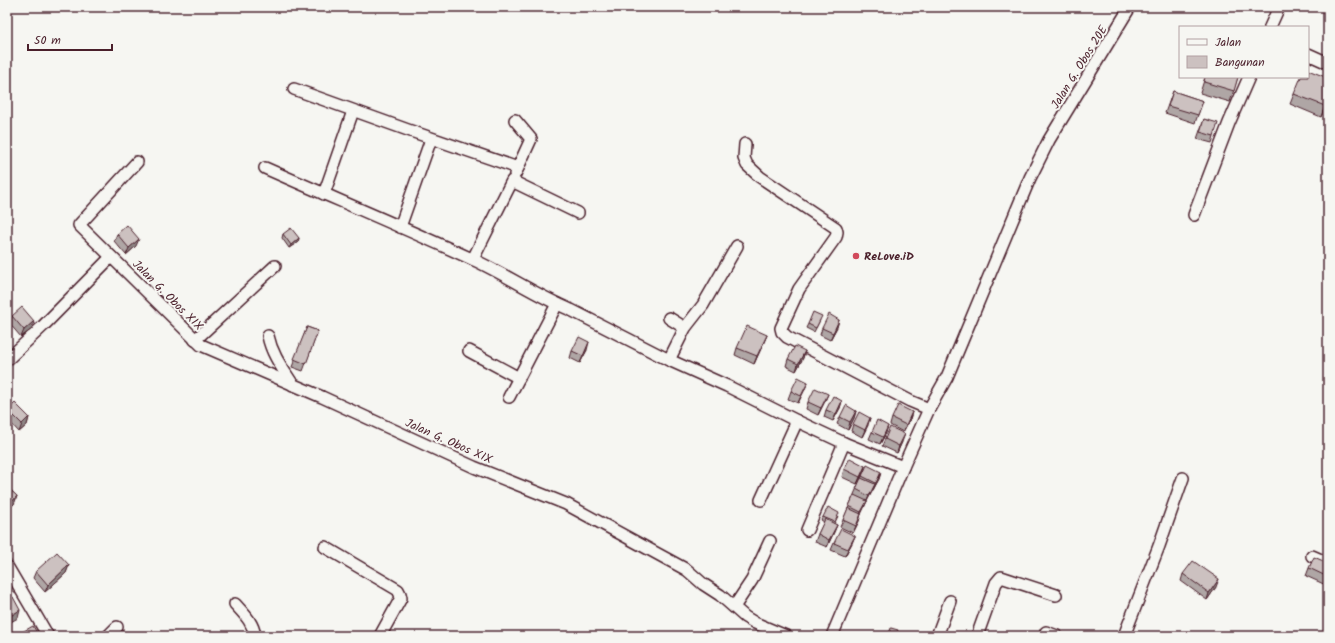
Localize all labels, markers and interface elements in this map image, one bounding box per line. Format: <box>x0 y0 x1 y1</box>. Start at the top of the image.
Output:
street label: Jalan G. Obos 20E <box>1046 21 1113 113</box>
scale bar <box>28 26 112 52</box>
legend <box>1179 26 1309 78</box>
text: 50 m <box>34 31 61 50</box>
text: Jalan <box>1215 33 1241 52</box>
text: Bangunan <box>1215 53 1265 72</box>
place label: ReLove.iD <box>864 247 914 266</box>
marker: ReLove.iD <box>851 251 861 261</box>
street label: Jalan G. Obos XIX <box>128 255 208 336</box>
street label: Jalan G. Obos XIX <box>402 414 496 469</box>

